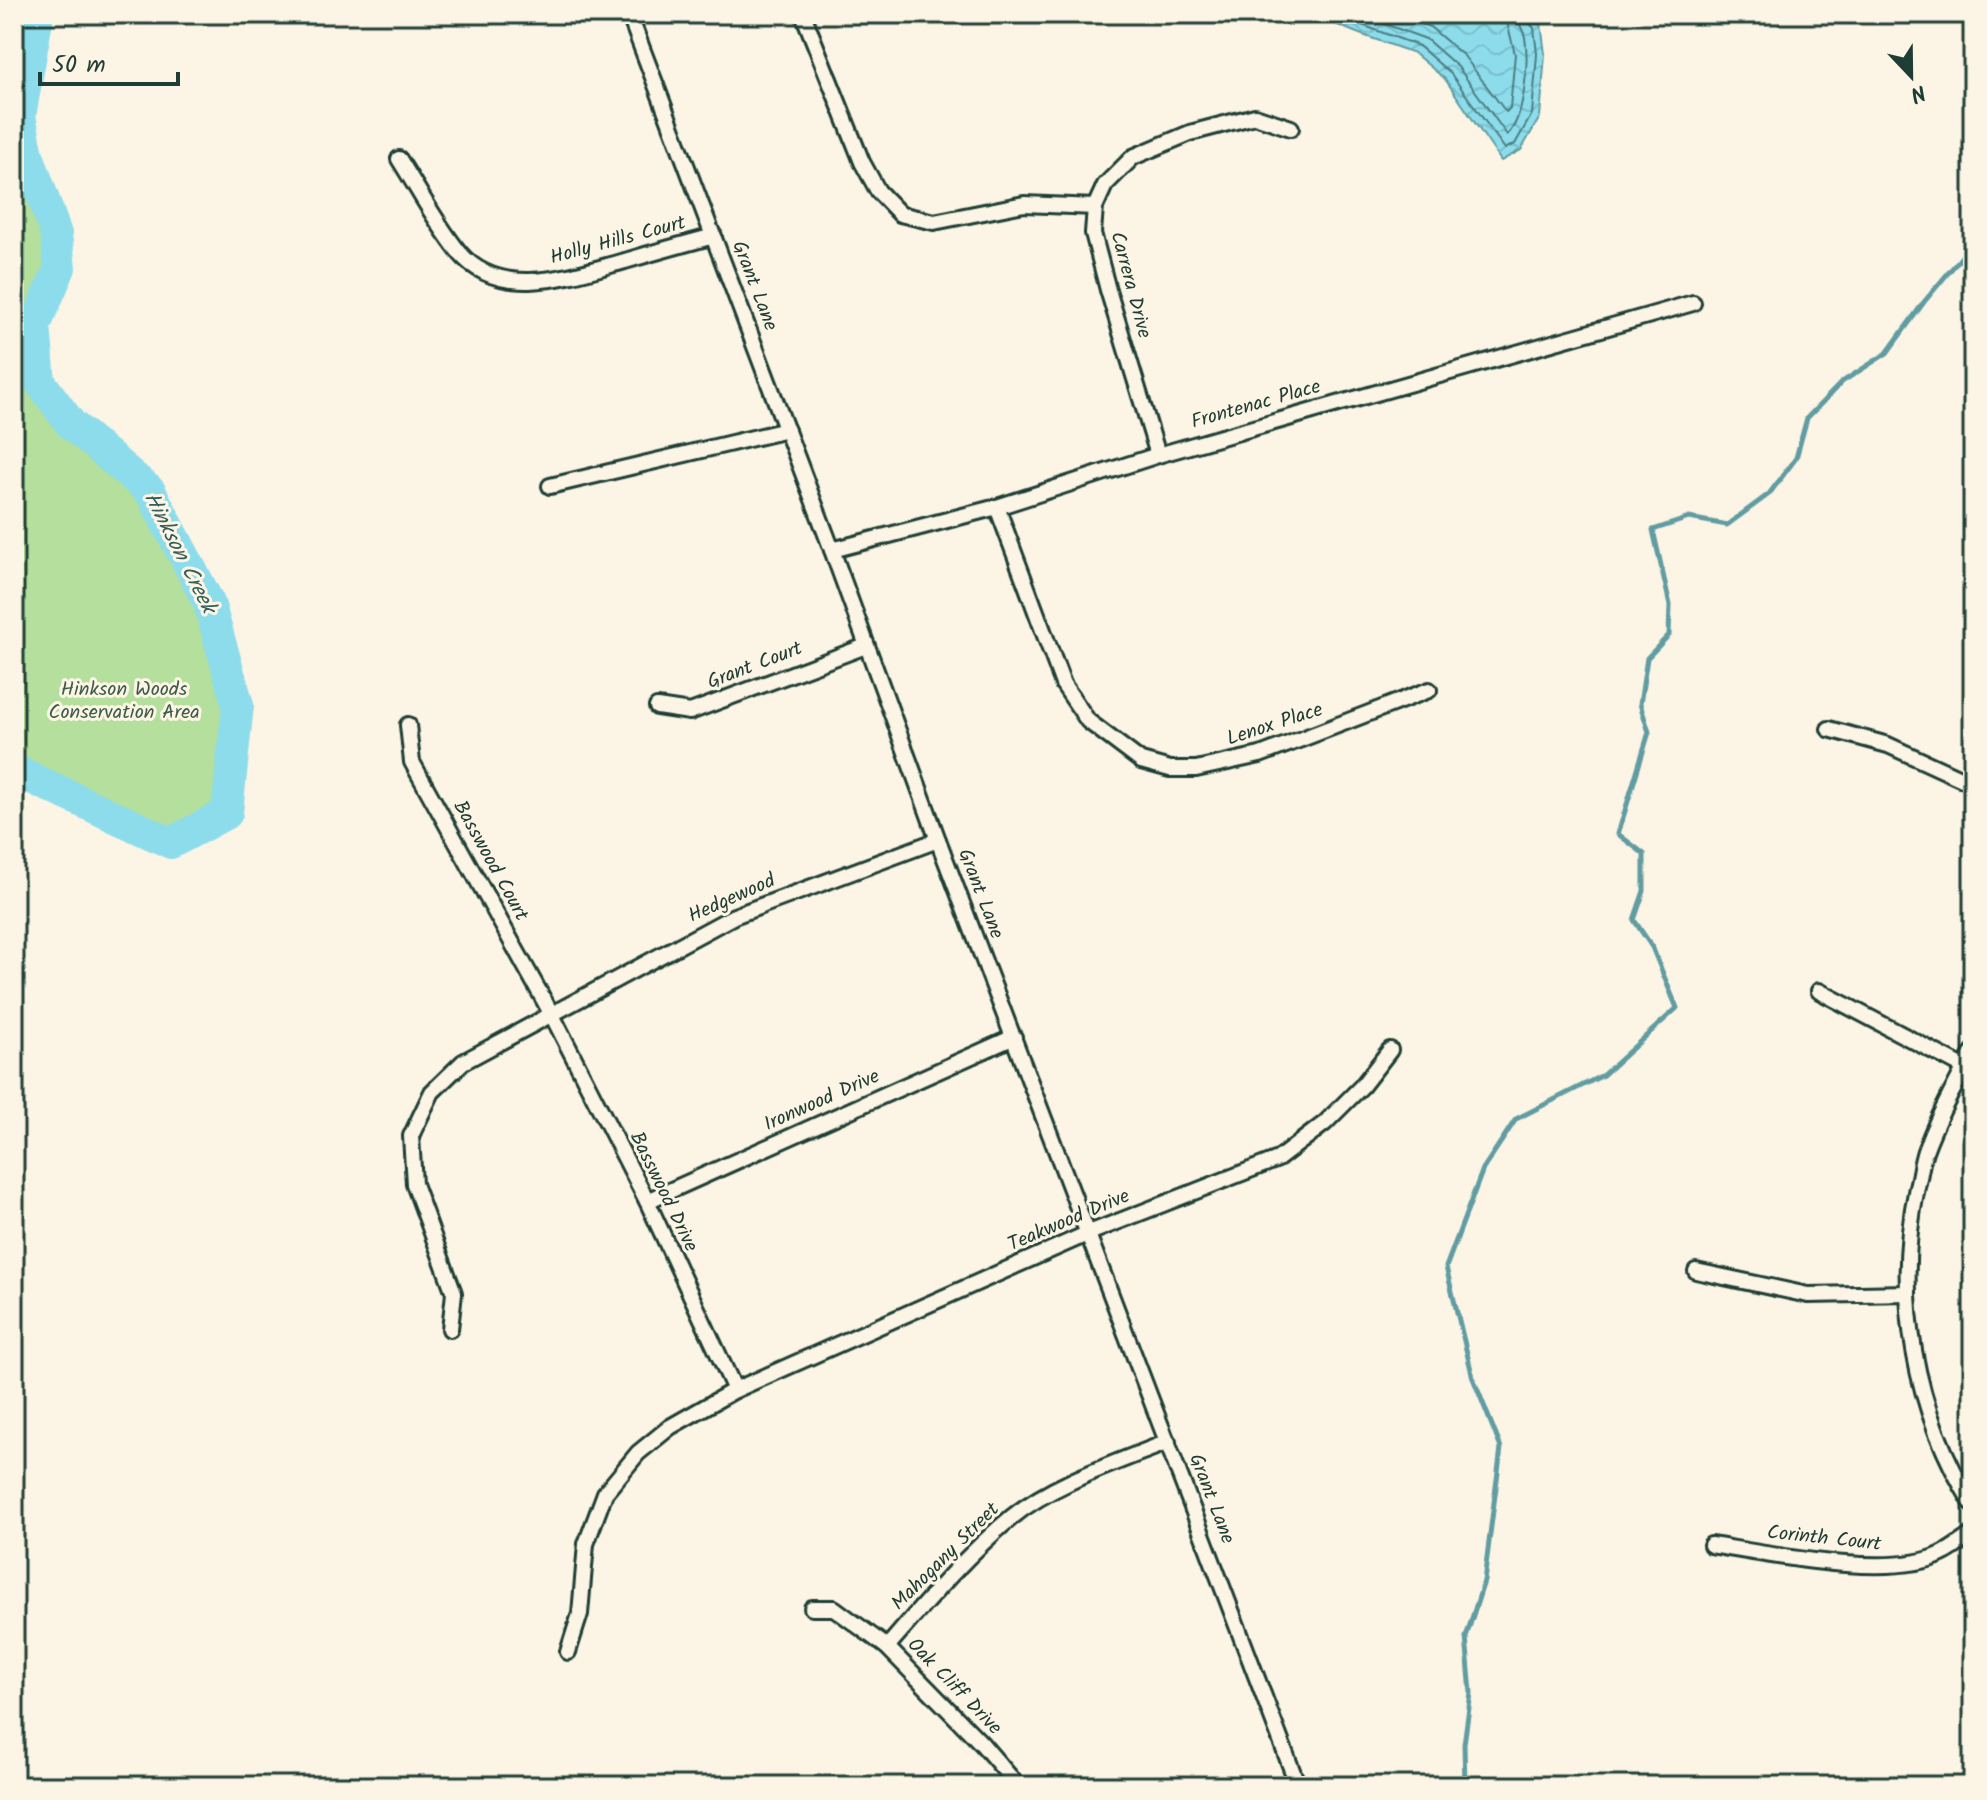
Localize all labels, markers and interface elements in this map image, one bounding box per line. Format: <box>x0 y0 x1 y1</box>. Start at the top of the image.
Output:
scale bar <box>40 36 178 86</box>
north arrow <box>1871 36 1951 116</box>
text: 50 m <box>52 46 106 85</box>
text: N <box>1904 73 1931 111</box>
street label: Holly Hills Court <box>547 207 690 274</box>
street label: Carrera Drive <box>1100 228 1160 342</box>
street label: Grant Lane <box>722 236 786 336</box>
street label: Frontenac Place <box>1187 371 1325 439</box>
water label: Hinkson Creek <box>133 486 226 623</box>
street label: Grant Court <box>703 633 807 699</box>
park label: Hinkson Woods Conservation Area <box>48 674 200 729</box>
street label: Lenox Place <box>1223 694 1327 756</box>
street label: Basswood Court <box>444 795 537 927</box>
street label: Grant Lane <box>948 844 1012 944</box>
street label: Hedgewood <box>683 865 782 932</box>
street label: Ironwood Drive <box>759 1061 885 1141</box>
street label: Basswood Drive <box>620 1126 706 1258</box>
street label: Teakwood Drive <box>1003 1181 1135 1261</box>
street label: Grant Lane <box>1179 1449 1243 1549</box>
street label: Mahogany Street <box>884 1495 1008 1619</box>
street label: Corinth Court <box>1765 1517 1883 1561</box>
street label: Oak Cliff Drive <box>899 1631 1009 1743</box>

